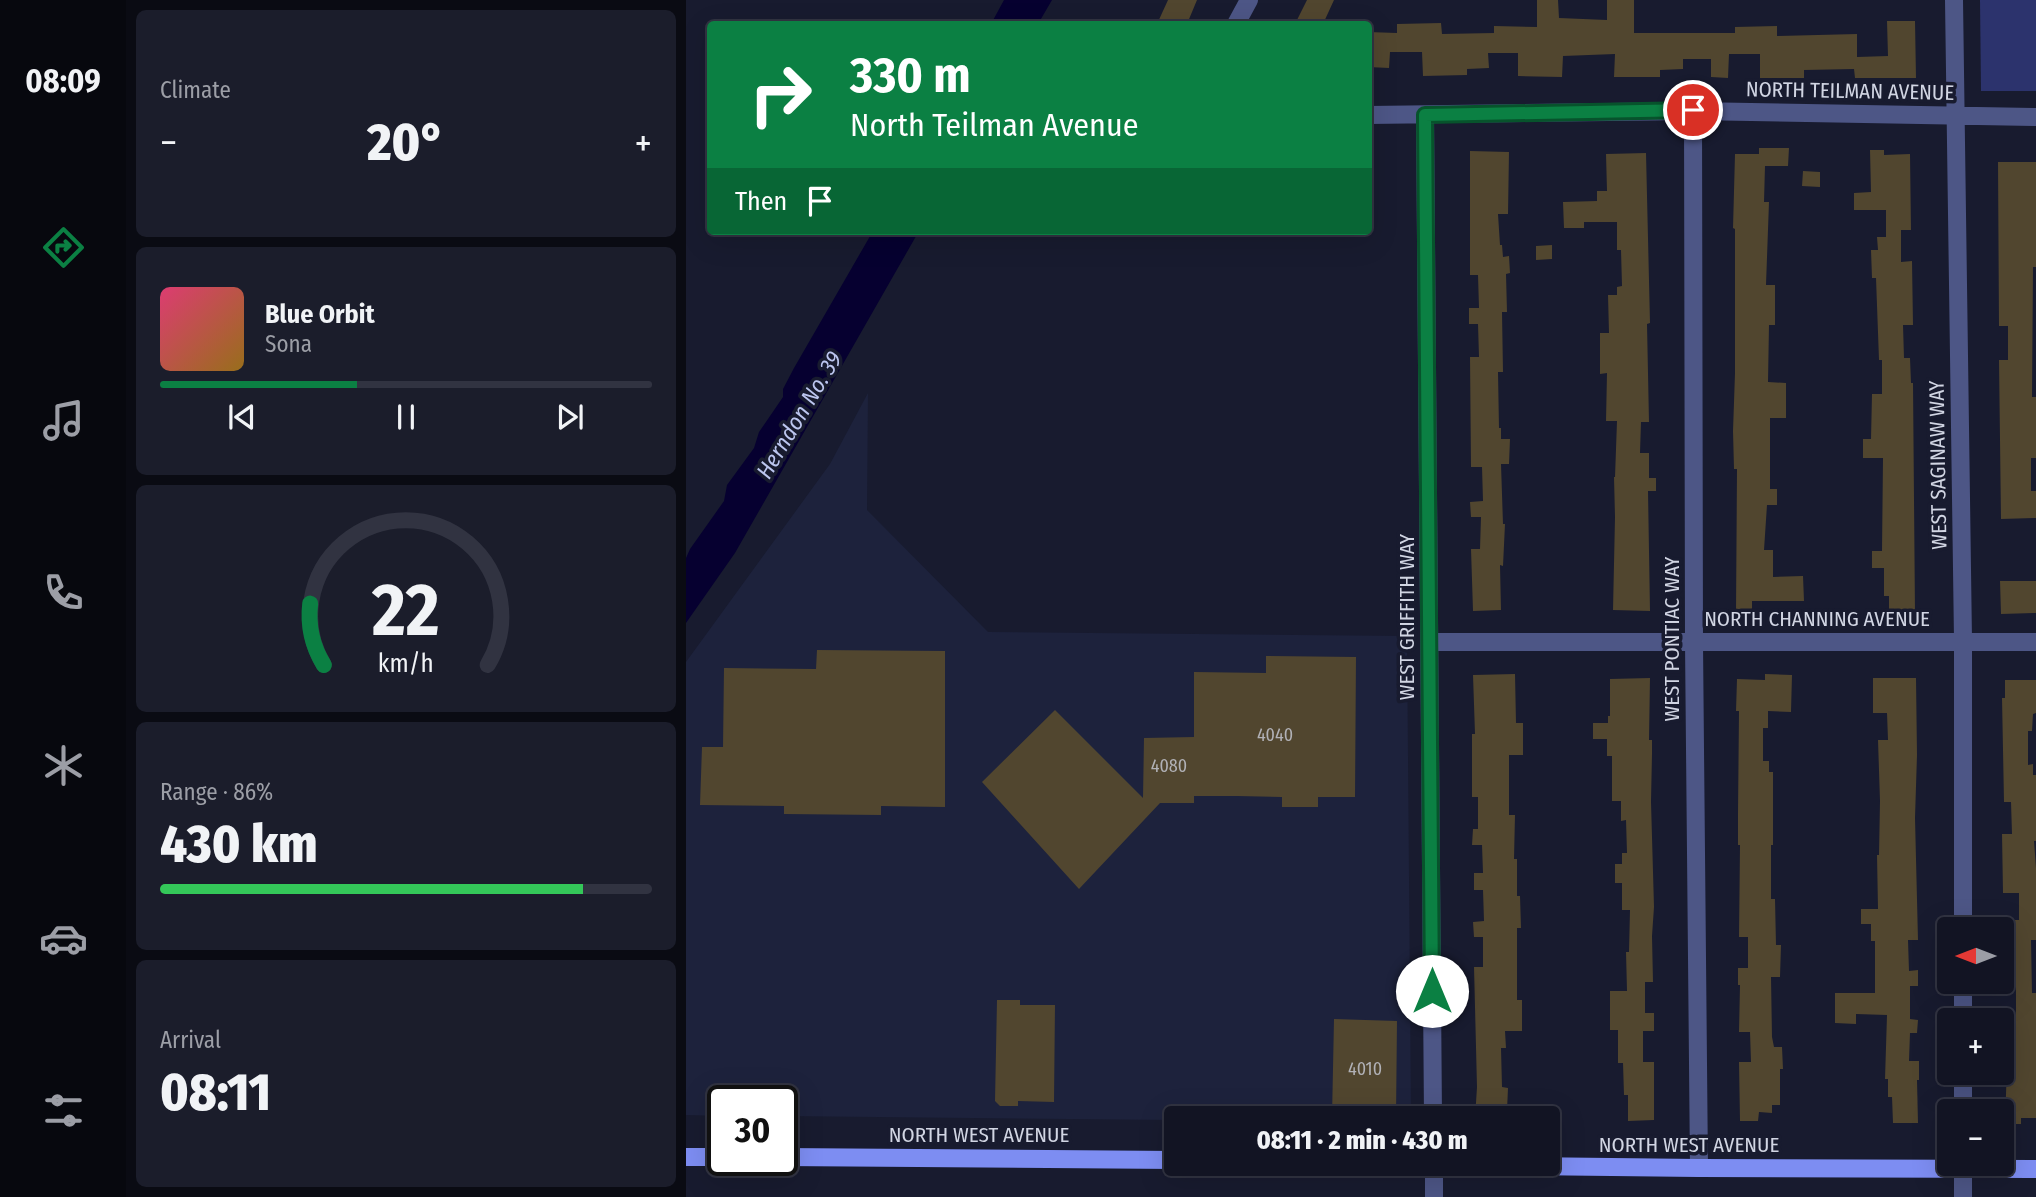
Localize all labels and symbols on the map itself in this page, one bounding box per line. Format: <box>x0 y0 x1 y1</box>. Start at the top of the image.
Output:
street label: NORTH TEILMAN AVENUE <box>1746 76 1955 106</box>
pin <box>1663 80 1723 140</box>
water label: Herndon No. 39 <box>750 346 848 484</box>
street label: WEST SAGINAW WAY <box>1924 380 1952 550</box>
street label: WEST GRIFFITH WAY <box>1394 533 1420 700</box>
street label: WEST PONTIAC WAY <box>1659 556 1685 721</box>
street label: NORTH CHANNING AVENUE <box>1704 606 1930 632</box>
house number: 4040 <box>1257 724 1293 746</box>
house number: 4080 <box>1151 755 1187 777</box>
north arrow <box>1937 917 2014 994</box>
position arrow <box>1395 954 1469 1028</box>
house number: 4010 <box>1348 1058 1382 1080</box>
speed limit sign: 30 <box>707 1085 798 1176</box>
street label: NORTH WEST AVENUE <box>889 1122 1069 1148</box>
street label: NORTH WEST AVENUE <box>1599 1132 1779 1158</box>

